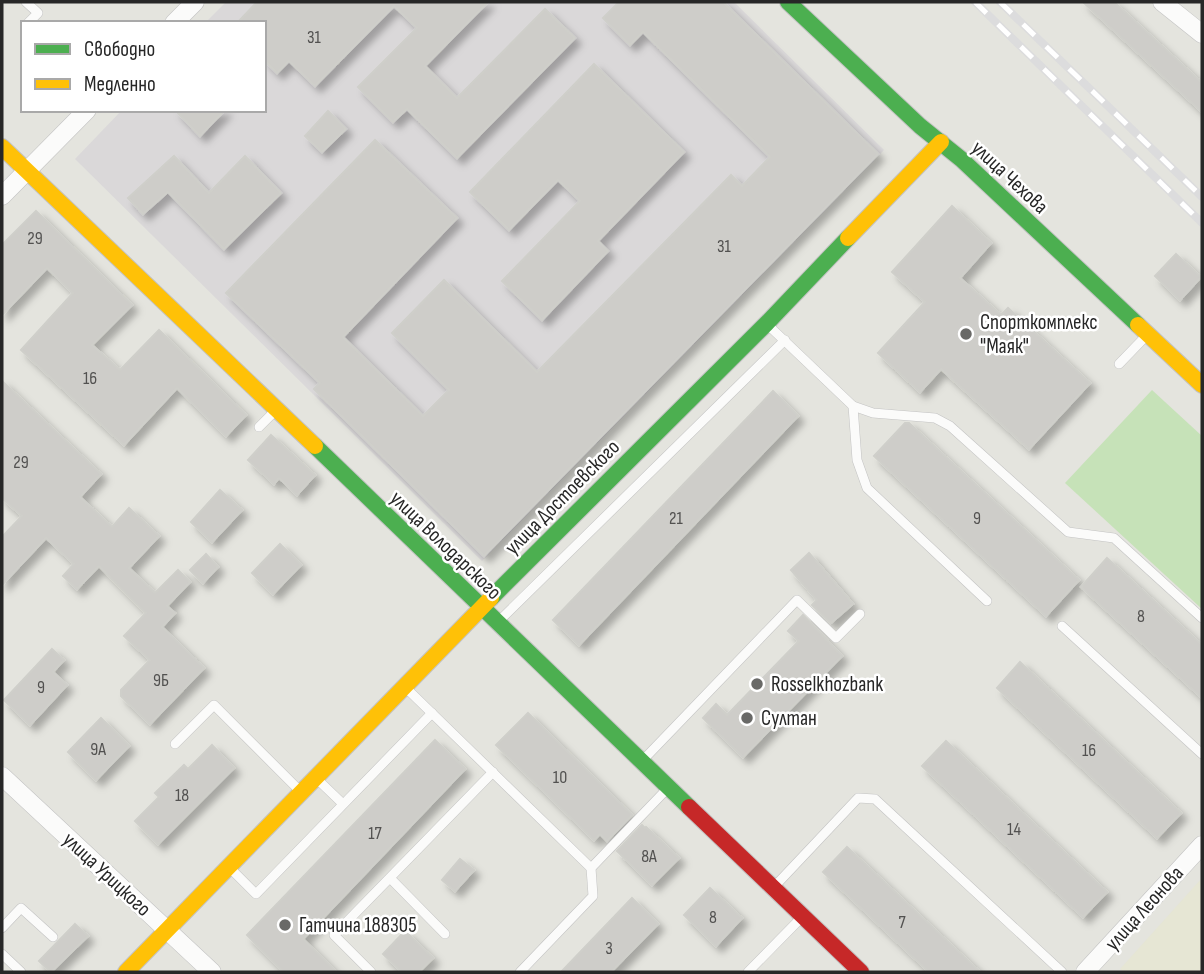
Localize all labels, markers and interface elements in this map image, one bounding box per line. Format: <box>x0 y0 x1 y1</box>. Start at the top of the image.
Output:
legend <box>21 21 266 112</box>
house number: 31 <box>307 27 322 48</box>
text: Свободно <box>84 37 155 62</box>
text: Медленно <box>84 72 156 97</box>
street label: улица Чехова <box>966 136 1053 219</box>
house number: 29 <box>27 228 43 249</box>
house number: 31 <box>717 236 732 257</box>
place label: Спорткомплекс "Маяк" <box>980 310 1098 359</box>
marker: Спорткомплекс "Маяк" <box>958 326 974 342</box>
house number: 16 <box>83 368 97 389</box>
street label: улица Достоевского <box>500 435 625 560</box>
house number: 29 <box>13 452 29 473</box>
street label: улица Володарского <box>385 486 507 605</box>
house number: 21 <box>669 508 684 529</box>
house number: 9 <box>973 508 981 529</box>
house number: 8 <box>1137 606 1145 627</box>
house number: 9Б <box>153 670 169 691</box>
place label: Rosselkhozbank <box>771 672 883 697</box>
marker: Rosselkhozbank <box>749 676 765 692</box>
house number: 9 <box>37 677 45 698</box>
place label: Султан <box>761 706 817 731</box>
marker: Султан <box>739 710 755 726</box>
house number: 9А <box>90 739 106 760</box>
house number: 16 <box>1082 740 1096 761</box>
house number: 10 <box>553 767 567 788</box>
house number: 18 <box>175 785 189 806</box>
house number: 14 <box>1007 819 1021 840</box>
house number: 17 <box>368 823 383 844</box>
street label: улица Урицкого <box>57 827 156 922</box>
house number: 8А <box>641 846 657 867</box>
street label: улица Леонова <box>1100 861 1189 956</box>
house number: 8 <box>709 907 717 928</box>
house number: 7 <box>898 912 906 933</box>
place label: Гатчина 188305 <box>299 913 417 938</box>
marker: Гатчина 188305 <box>277 917 293 933</box>
house number: 3 <box>605 938 613 959</box>

